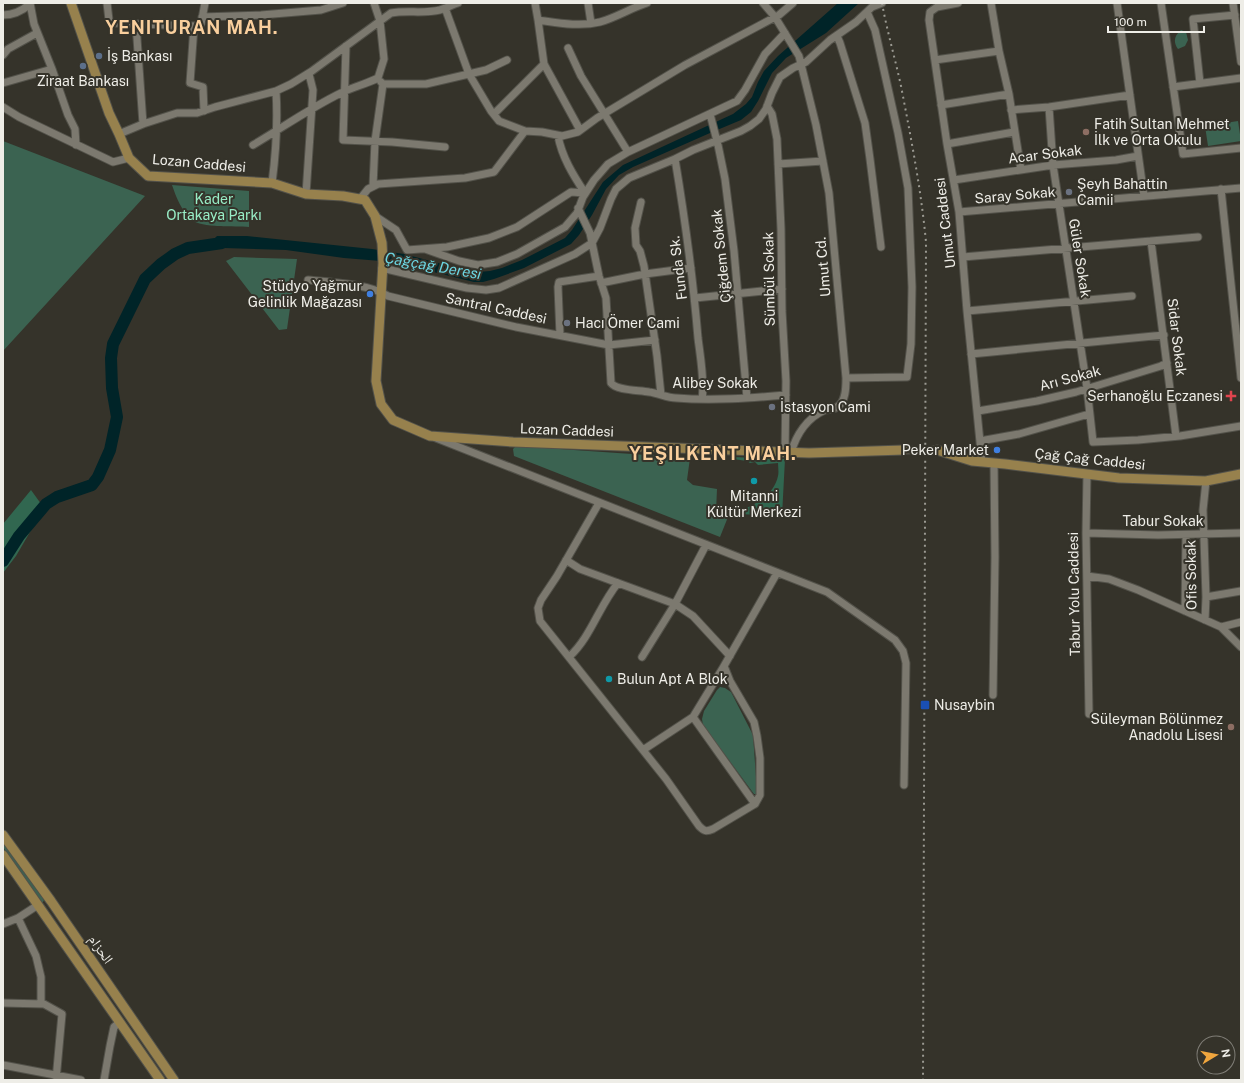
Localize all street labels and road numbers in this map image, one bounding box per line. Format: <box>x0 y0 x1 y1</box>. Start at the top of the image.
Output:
street label: Acar Sokak <box>1007 142 1083 166</box>
street label: Lozan Caddesi <box>151 151 247 175</box>
street label: Umut Caddesi <box>931 177 959 269</box>
street label: Saray Sokak <box>974 183 1056 207</box>
street label: Çiğdem Sokak <box>708 208 734 304</box>
street label: Güler Sokak <box>1066 217 1094 299</box>
street label: Sümbül Sokak <box>760 232 778 326</box>
street label: Funda Sk. <box>666 235 690 301</box>
street label: Umut Cd. <box>812 236 834 298</box>
street label: Santral Caddesi <box>444 289 548 327</box>
street label: Sidar Sokak <box>1164 297 1190 377</box>
street label: Arı Sokak <box>1038 362 1103 394</box>
street label: Alibey Sokak <box>672 375 758 391</box>
street label: Lozan Caddesi <box>520 420 614 440</box>
street label: Çağ Çağ Caddesi <box>1034 445 1146 473</box>
street label: Tabur Sokak <box>1122 513 1204 529</box>
street label: Tabur Yolu Caddesi <box>1065 532 1083 656</box>
street label: Ofis Sokak <box>1182 540 1200 610</box>
street label: الحزام <box>84 932 117 968</box>

